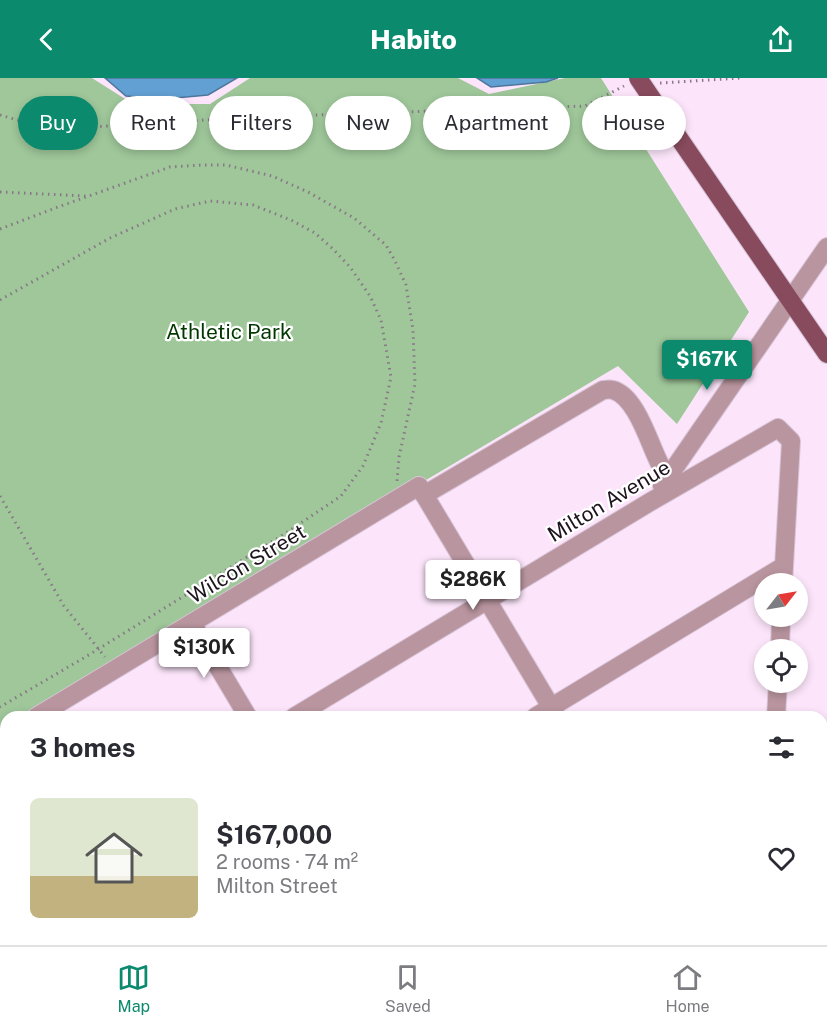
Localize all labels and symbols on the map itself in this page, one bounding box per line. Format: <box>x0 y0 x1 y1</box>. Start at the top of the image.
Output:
park label: Athletic Park <box>166 319 292 344</box>
pin: $167K <box>665 340 749 391</box>
street label: Milton Avenue <box>543 454 675 547</box>
street label: Wilcon Street <box>183 519 310 609</box>
pin: $286K <box>431 560 515 611</box>
north arrow <box>754 573 808 627</box>
pin: $130K <box>162 628 246 679</box>

